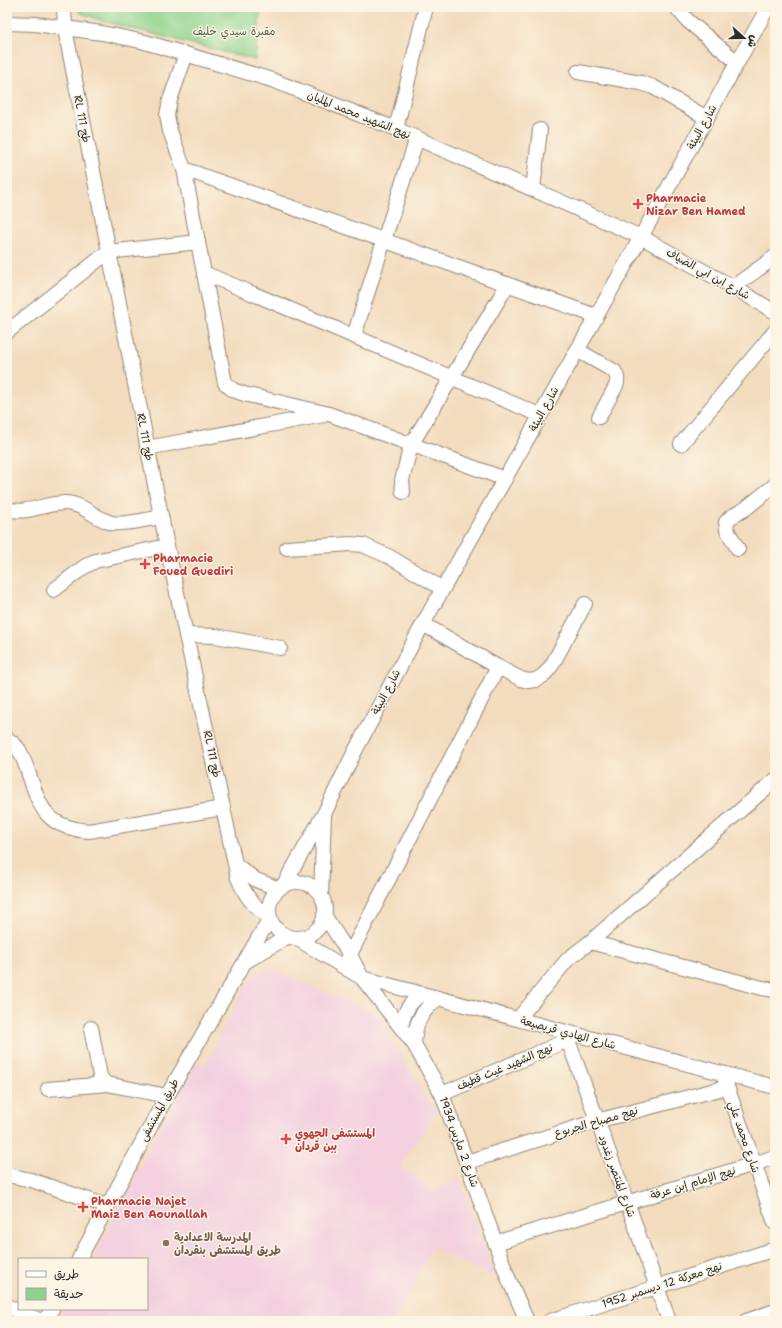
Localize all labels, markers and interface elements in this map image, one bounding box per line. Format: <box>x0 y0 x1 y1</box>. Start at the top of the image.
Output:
north arrow <box>724 18 764 58</box>
park label: مقبرة سيدي خليف <box>193 24 275 40</box>
text: ش <box>744 33 762 50</box>
street label: نهج الشهيد محمد المليان <box>305 87 413 143</box>
street label: RL طج 111 <box>70 94 94 144</box>
street label: شارع البيئة <box>684 102 721 153</box>
place label: Pharmacie Nizar Ben Hamed <box>646 191 746 219</box>
marker: Pharmacie Nizar Ben Hamed <box>633 199 643 209</box>
street label: شارع ابن ابي الضياف <box>662 245 752 306</box>
street label: شارع البيئة <box>526 384 563 435</box>
street label: RL طج 111 <box>133 412 157 462</box>
place label: Pharmacie Foued Guediri <box>153 551 233 579</box>
marker: Pharmacie Foued Guediri <box>140 559 150 569</box>
street label: شارع البيئة <box>368 667 405 718</box>
street label: RL طج 111 <box>200 729 224 779</box>
street label: شارع الهادي قريصيعة <box>518 1013 617 1054</box>
street label: نهج الشهيد غيث قطيف <box>455 1040 555 1094</box>
street label: طريق المستشفى <box>136 1076 182 1144</box>
street label: شارع 2 مارس 1934 <box>435 1095 482 1190</box>
street label: شارع محمد علي <box>722 1099 763 1176</box>
street label: نهج مصباح الجربوع <box>552 1103 640 1142</box>
place label: المستشفى الجهوي ببن قردان <box>295 1126 375 1154</box>
marker: المستشفى الجهوي ببن قردان <box>280 1133 292 1145</box>
street label: شارع المنتصر زغدود <box>594 1133 639 1220</box>
street label: نهج الإمام إبن عرفة <box>648 1163 738 1204</box>
place label: Pharmacie Najet Maiz Ben Aounallah <box>91 1194 208 1222</box>
marker: Pharmacie Najet Maiz Ben Aounallah <box>78 1202 88 1212</box>
place label: المدرسة الاعدادية طريق المستشفى بنقردان <box>174 1230 281 1258</box>
marker: المدرسة الاعدادية طريق المستشفى بنقردان <box>161 1238 171 1248</box>
legend <box>18 1258 148 1310</box>
street label: نهج معركة 12 ديسمبر 1952 <box>600 1258 724 1312</box>
text: طريق <box>54 1266 79 1282</box>
text: حديقة <box>54 1286 83 1302</box>

